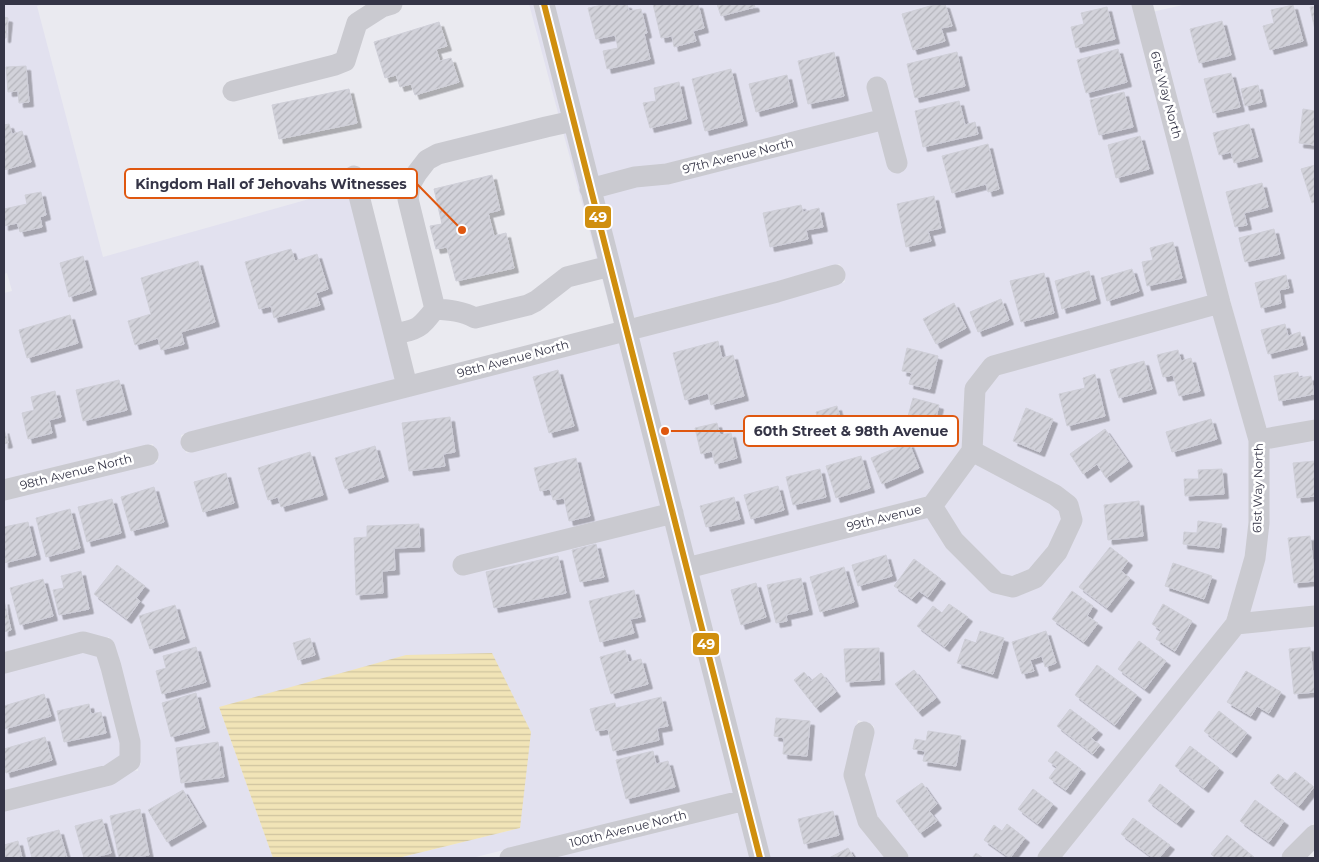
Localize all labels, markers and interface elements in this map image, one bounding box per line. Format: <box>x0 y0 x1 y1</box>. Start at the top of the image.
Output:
street label: 61st Way North <box>1148 49 1185 140</box>
street label: 97th Avenue North <box>681 134 795 177</box>
callout: Kingdom Hall of Jehovahs Witnesses <box>125 169 417 198</box>
text: Kingdom Hall of Jehovahs Witnesses <box>135 175 407 193</box>
line badge: 49 <box>584 205 612 229</box>
text: 49 <box>589 208 607 226</box>
street label: 98th Avenue North <box>455 336 570 381</box>
callout: 60th Street & 98th Avenue <box>744 416 958 446</box>
text: 60th Street & 98th Avenue <box>754 422 948 440</box>
street label: 61st Way North <box>1249 443 1266 533</box>
street label: 98th Avenue North <box>18 450 133 493</box>
street label: 99th Avenue <box>845 501 923 534</box>
line badge: 49 <box>692 632 720 656</box>
text: 49 <box>697 635 715 653</box>
street label: 100th Avenue North <box>568 807 688 850</box>

